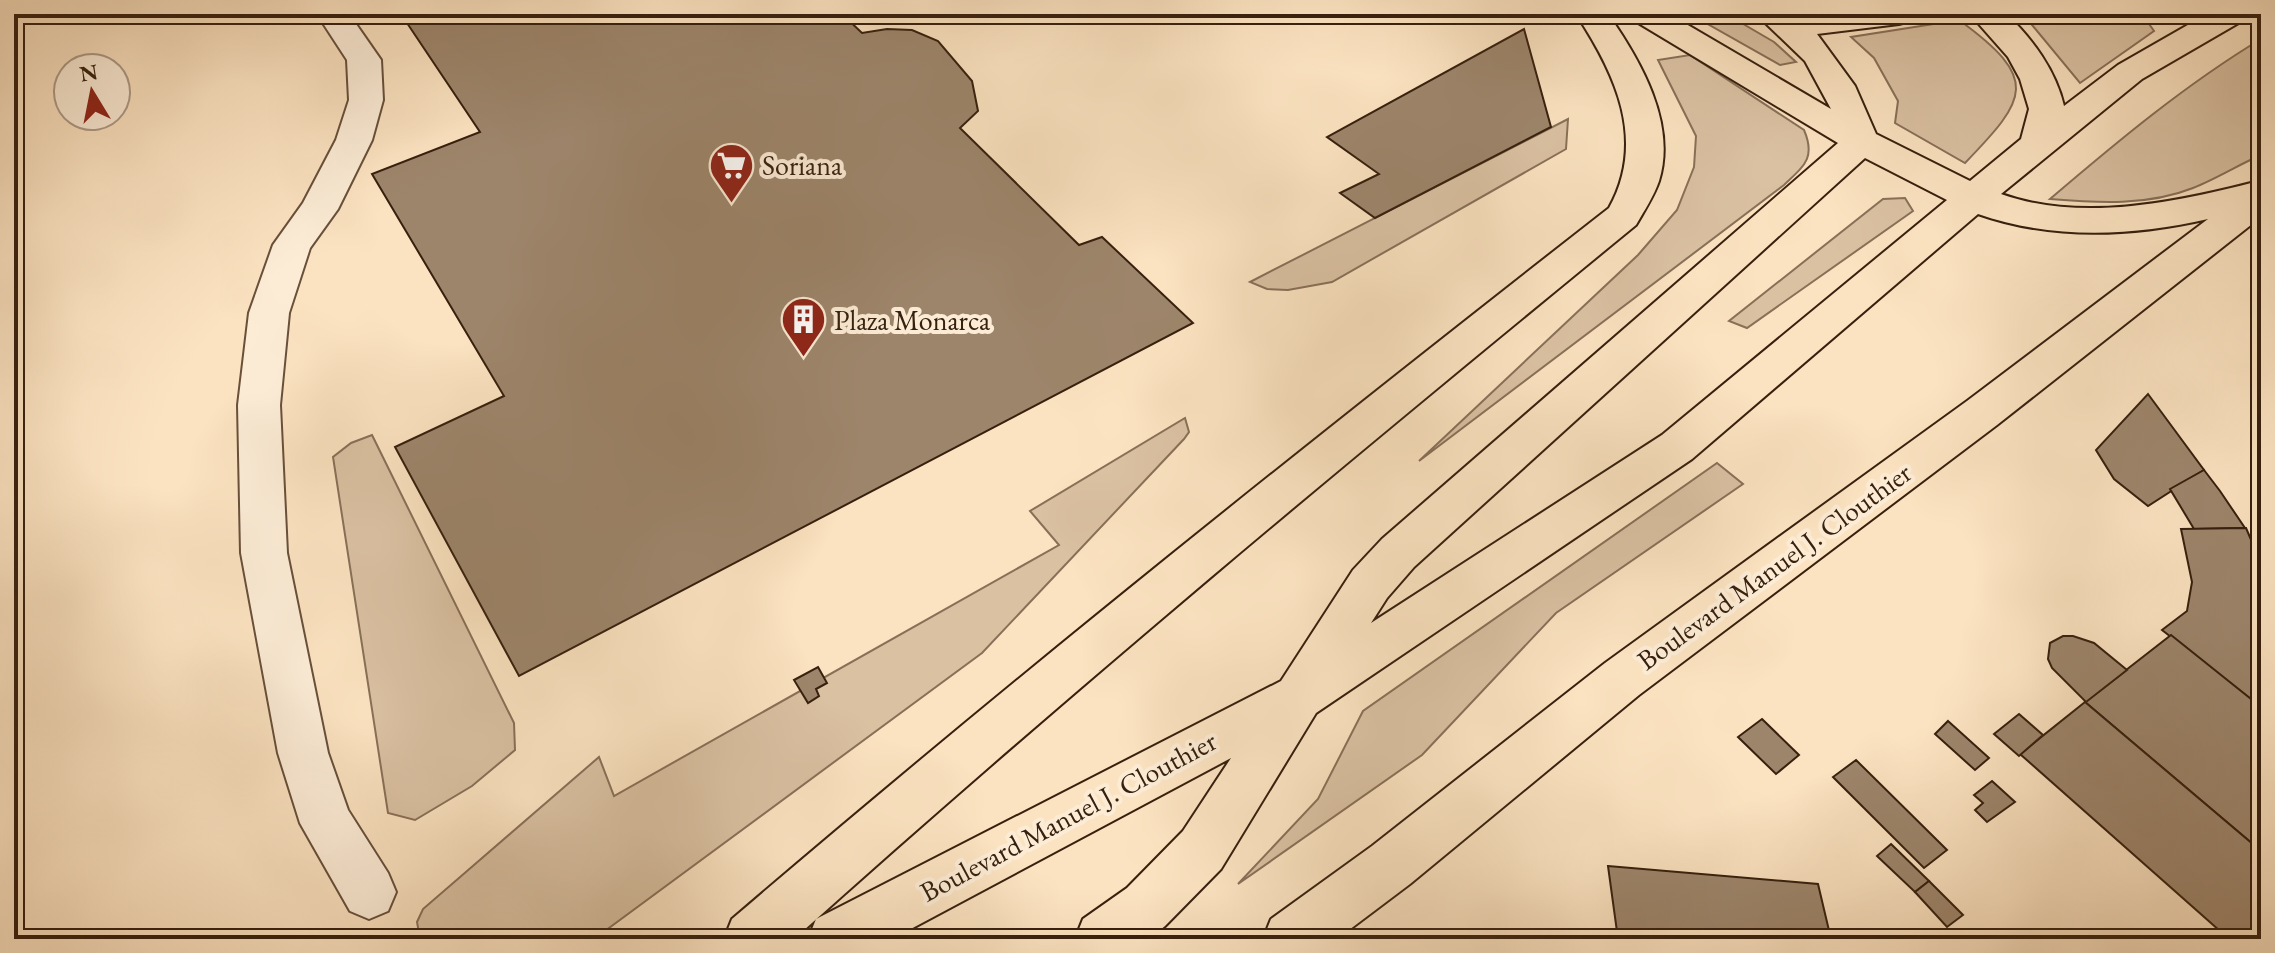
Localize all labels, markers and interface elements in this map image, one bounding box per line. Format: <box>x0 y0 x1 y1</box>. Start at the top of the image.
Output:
north arrow <box>52 52 132 132</box>
text: N <box>77 57 100 89</box>
supermarket icon: Soriana <box>707 141 755 204</box>
place label: Soriana <box>762 147 843 183</box>
building icon: Plaza Monarca <box>779 296 827 359</box>
place label: Plaza Monarca <box>834 302 991 338</box>
street label: Boulevard Manuel J. Clouthier <box>1630 454 1919 678</box>
street label: Boulevard Manuel J. Clouthier <box>914 722 1223 909</box>

